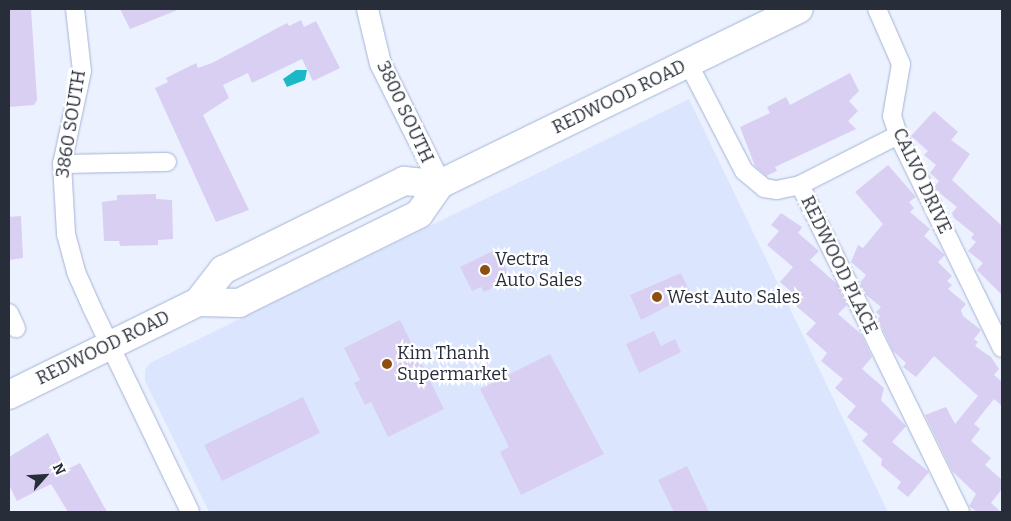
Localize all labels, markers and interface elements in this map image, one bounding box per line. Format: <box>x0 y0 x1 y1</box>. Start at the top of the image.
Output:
street label: REDWOOD ROAD <box>549 55 689 139</box>
street label: 3800 SOUTH <box>372 58 438 166</box>
street label: 3860 SOUTH <box>52 69 90 179</box>
street label: CALVO DRIVE <box>888 125 956 237</box>
street label: REDWOOD PLACE <box>796 192 882 338</box>
place label: Vectra Auto Sales <box>495 249 582 292</box>
marker: Vectra Auto Sales <box>479 264 491 276</box>
place label: West Auto Sales <box>667 286 800 308</box>
marker: West Auto Sales <box>651 291 663 303</box>
street label: REDWOOD ROAD <box>33 306 173 390</box>
place label: Kim Thanh Supermarket <box>397 343 508 386</box>
marker: Kim Thanh Supermarket <box>381 358 393 370</box>
north arrow <box>20 451 70 501</box>
text: N <box>49 461 69 478</box>

